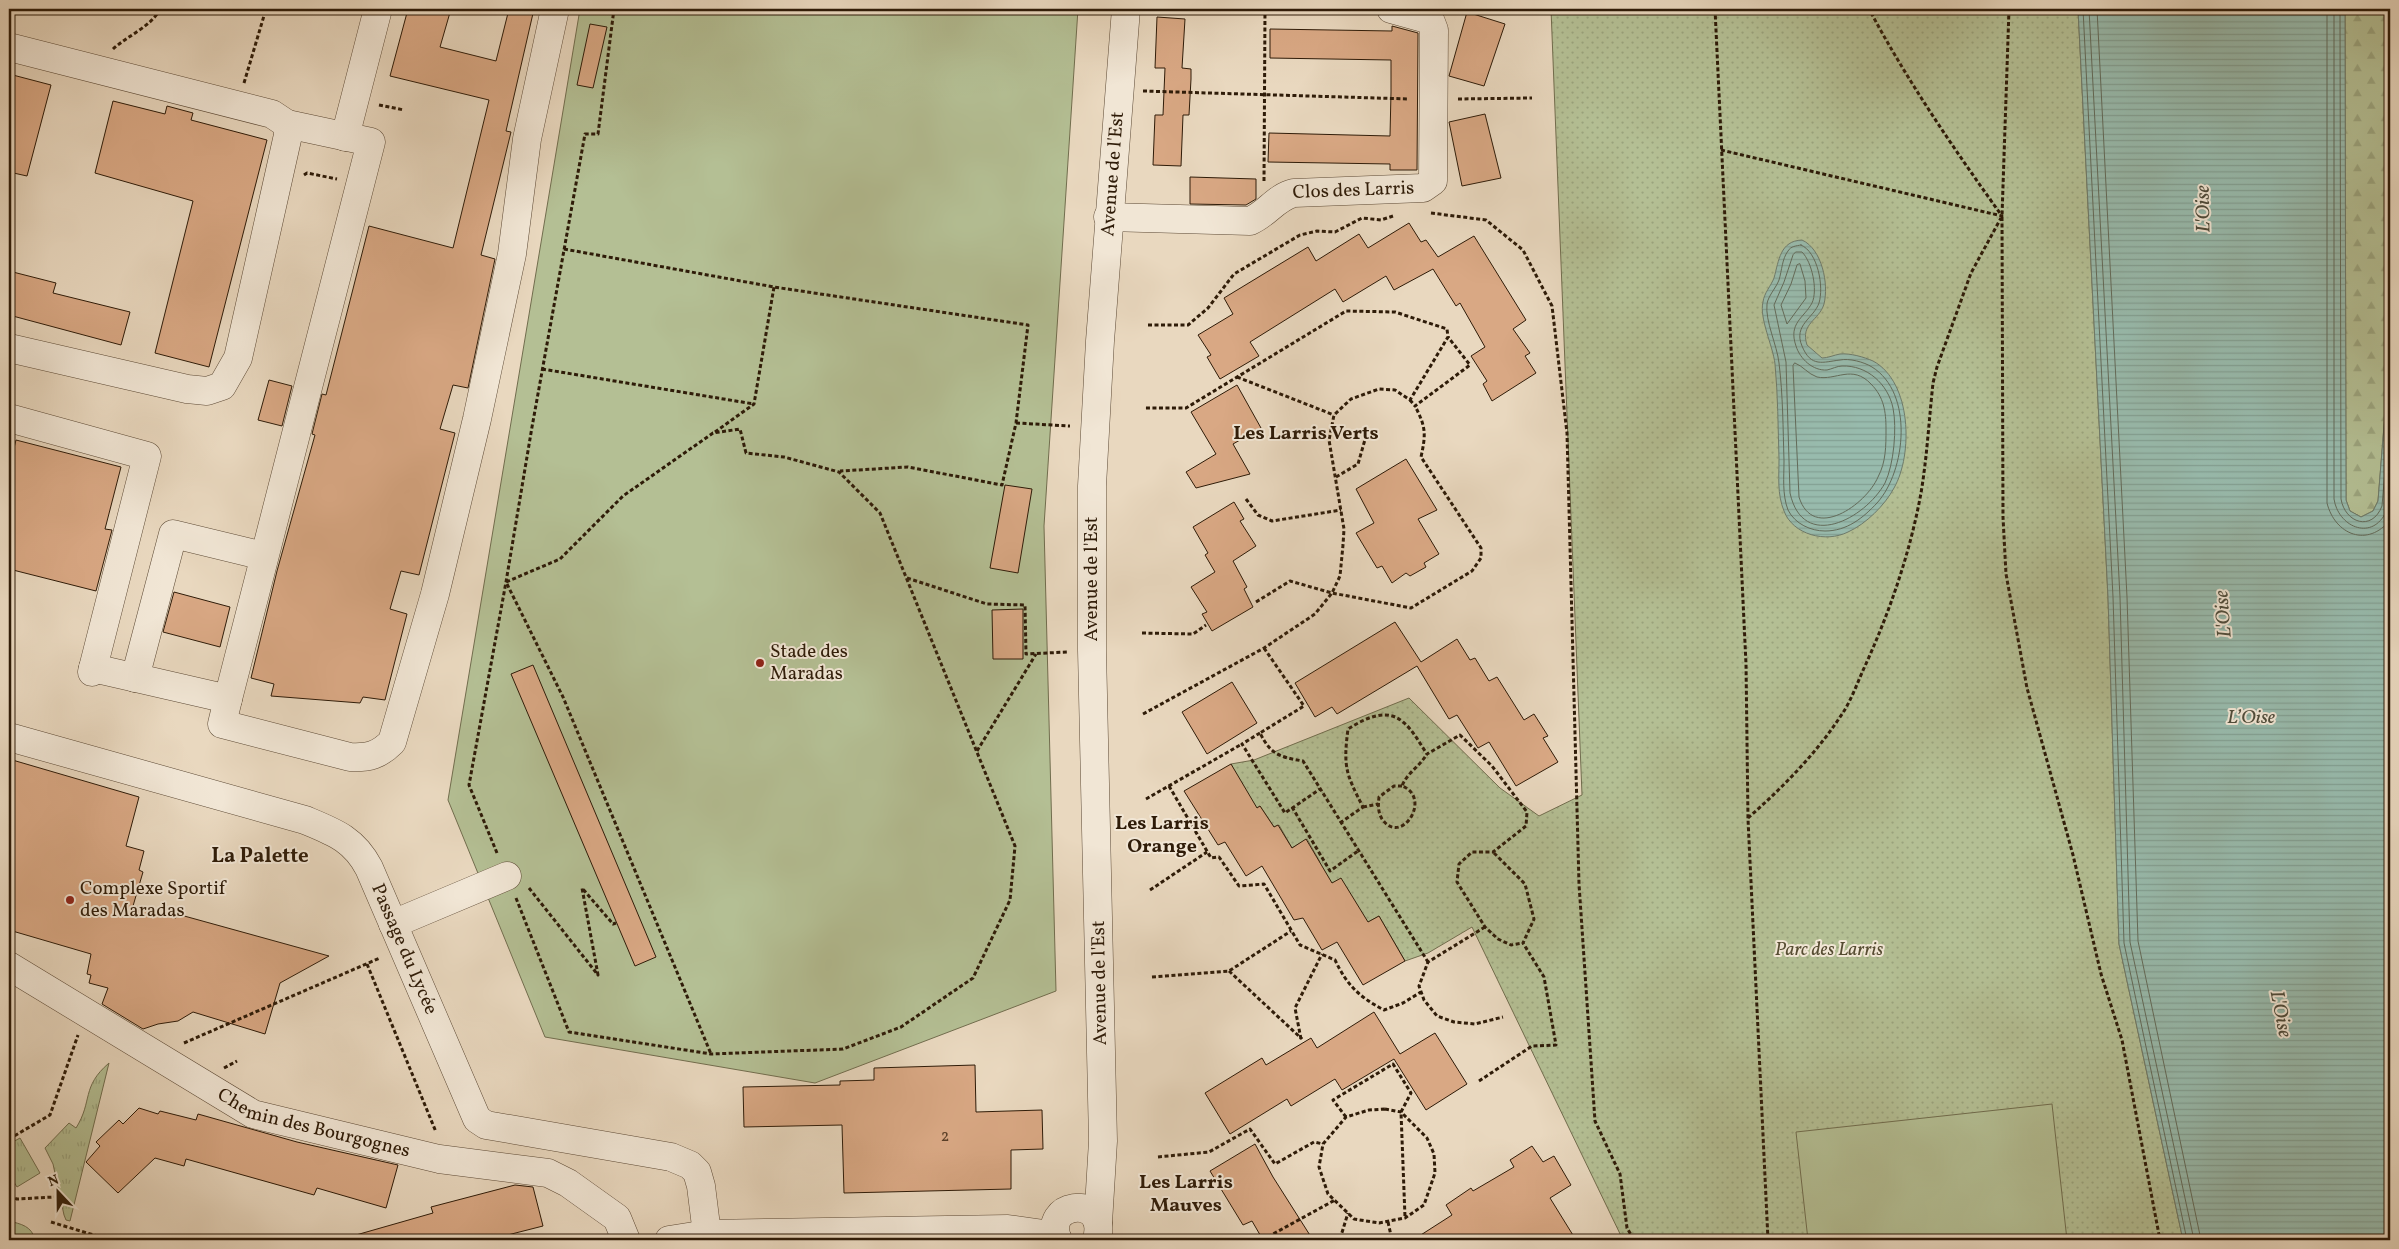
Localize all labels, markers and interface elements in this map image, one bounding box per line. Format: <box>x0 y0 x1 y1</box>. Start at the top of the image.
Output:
street label: Avenue de l'Est <box>1095 110 1131 237</box>
street label: Clos des Larris <box>1292 175 1415 206</box>
water label: L'Oise <box>2190 184 2218 233</box>
district label: Les Larris Verts <box>1233 420 1379 448</box>
street label: Avenue de l'Est <box>1079 516 1105 641</box>
water label: L'Oise <box>2208 589 2240 639</box>
place label: Stade des Maradas <box>770 639 848 687</box>
marker: Stade des Maradas <box>754 657 766 669</box>
water label: L’Oise <box>2227 704 2276 732</box>
district label: Les Larris Orange <box>1115 810 1209 861</box>
district label: La Palette <box>211 842 309 871</box>
place label: Complexe Sportif des Maradas <box>80 876 227 924</box>
street label: Passage du Lycée <box>364 880 444 1019</box>
marker: Complexe Sportif des Maradas <box>64 894 76 906</box>
street label: Avenue de l'Est <box>1086 920 1114 1046</box>
park label: Parc des Larris <box>1775 937 1883 963</box>
water label: L'Oise <box>2262 988 2298 1041</box>
street label: Chemin des Bourgognes <box>212 1082 413 1165</box>
house number: 2 <box>941 1126 949 1148</box>
north arrow <box>32 1166 82 1216</box>
district label: Les Larris Mauves <box>1139 1169 1233 1220</box>
text: N <box>45 1171 62 1192</box>

